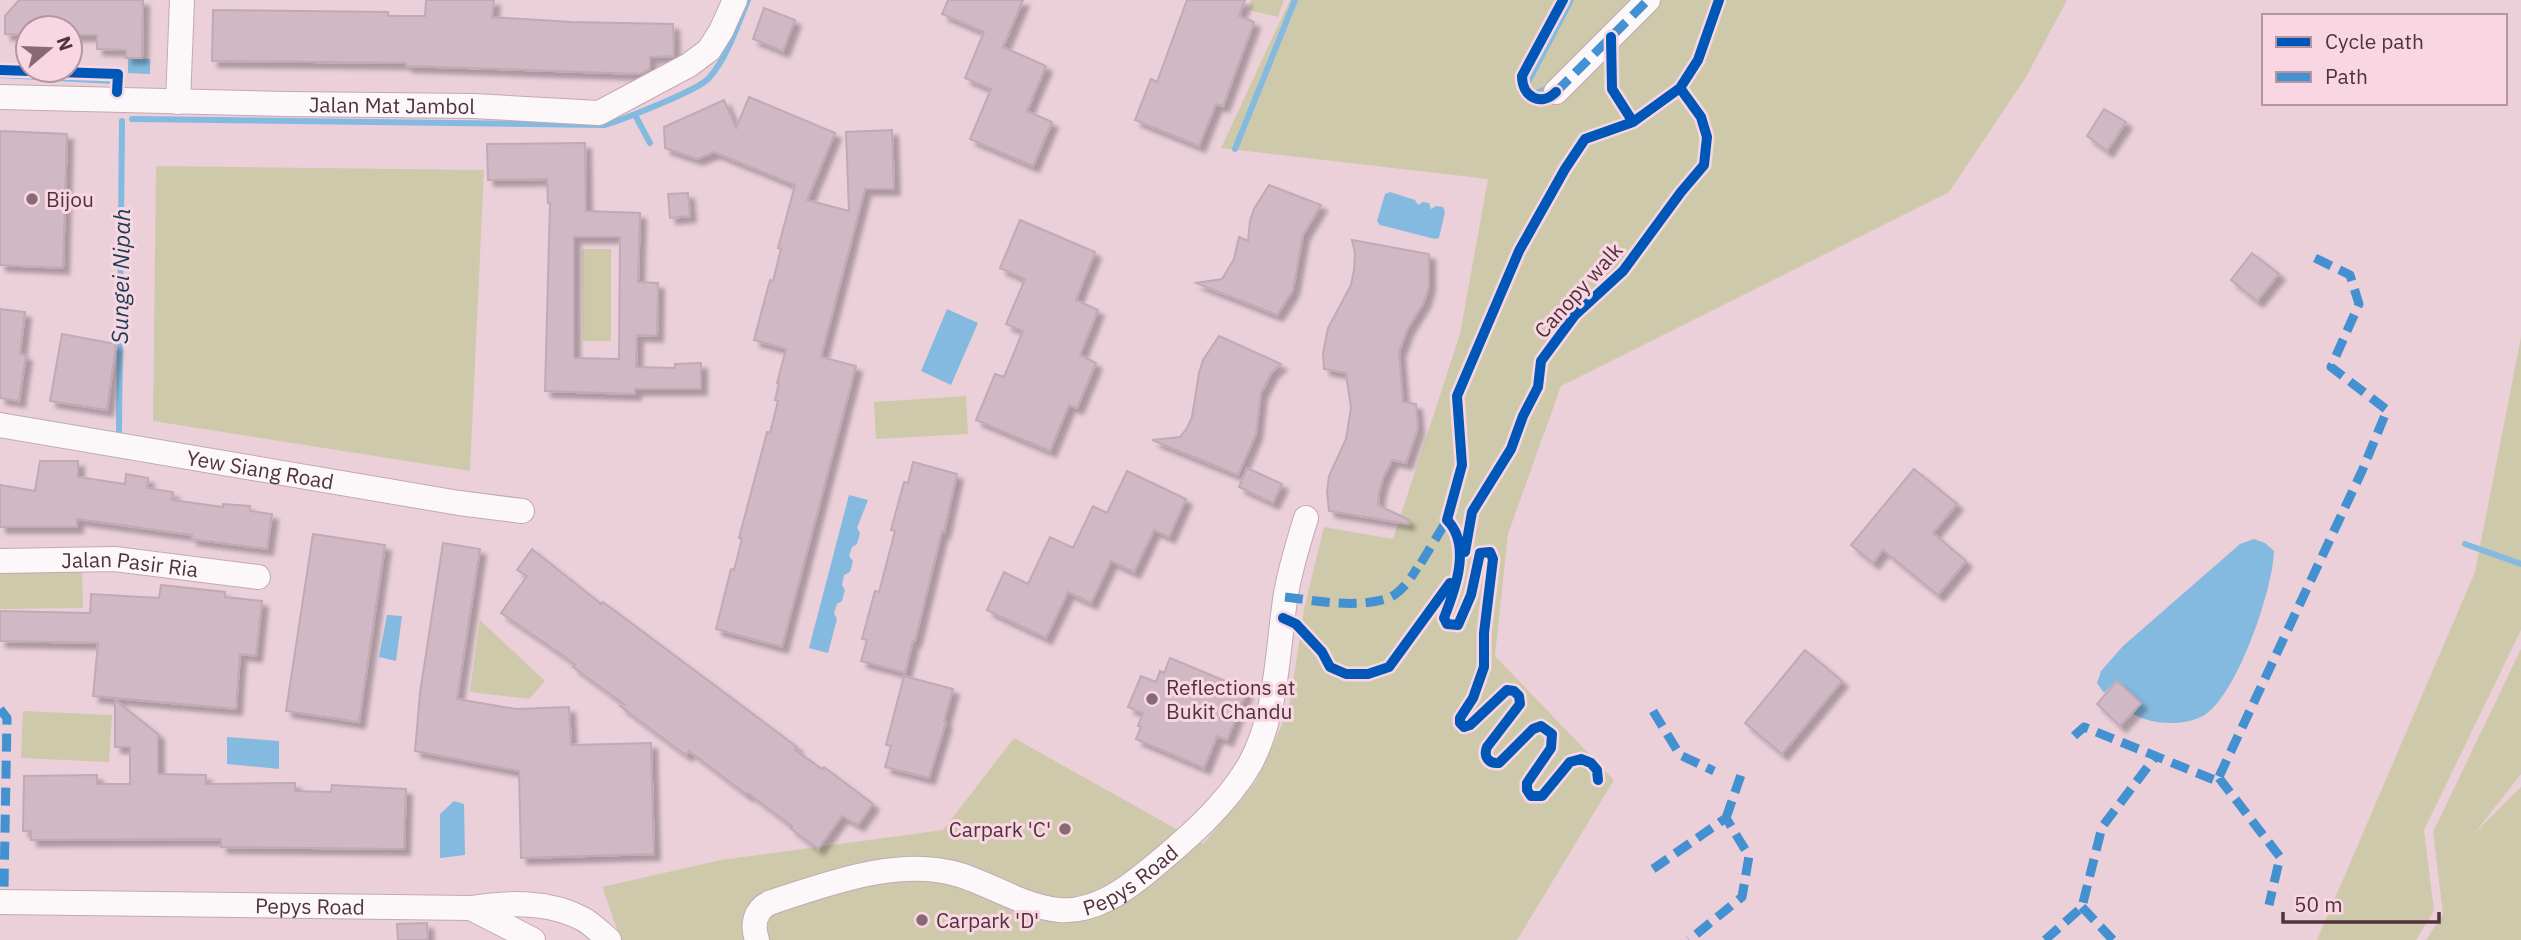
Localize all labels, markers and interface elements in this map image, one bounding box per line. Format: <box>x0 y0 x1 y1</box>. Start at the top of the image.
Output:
north arrow <box>14 14 84 84</box>
legend <box>2262 14 2507 105</box>
text: Cycle path <box>2325 27 2424 55</box>
text: N <box>51 33 79 54</box>
text: Path <box>2325 62 2368 90</box>
street label: Jalan Mat Jambol <box>309 90 476 120</box>
place label: Bijou <box>46 185 94 213</box>
marker: Bijou <box>24 191 40 207</box>
water label: Sungei Nipah <box>104 208 136 344</box>
street label: Canopy walk <box>1528 236 1628 344</box>
street label: Yew Siang Road <box>185 443 336 496</box>
street label: Jalan Pasir Ria <box>61 545 200 583</box>
place label: Reflections at Bukit Chandu <box>1166 673 1295 725</box>
marker: Reflections at Bukit Chandu <box>1144 691 1160 707</box>
place label: Carpark 'C' <box>949 815 1051 843</box>
marker: Carpark 'C' <box>1057 821 1073 837</box>
street label: Pepys Road <box>1079 838 1184 922</box>
scale bar <box>2283 880 2439 924</box>
text: 50 m <box>2294 890 2343 918</box>
street label: Pepys Road <box>255 891 365 921</box>
place label: Carpark 'D' <box>936 906 1039 934</box>
marker: Carpark 'D' <box>914 912 930 928</box>

